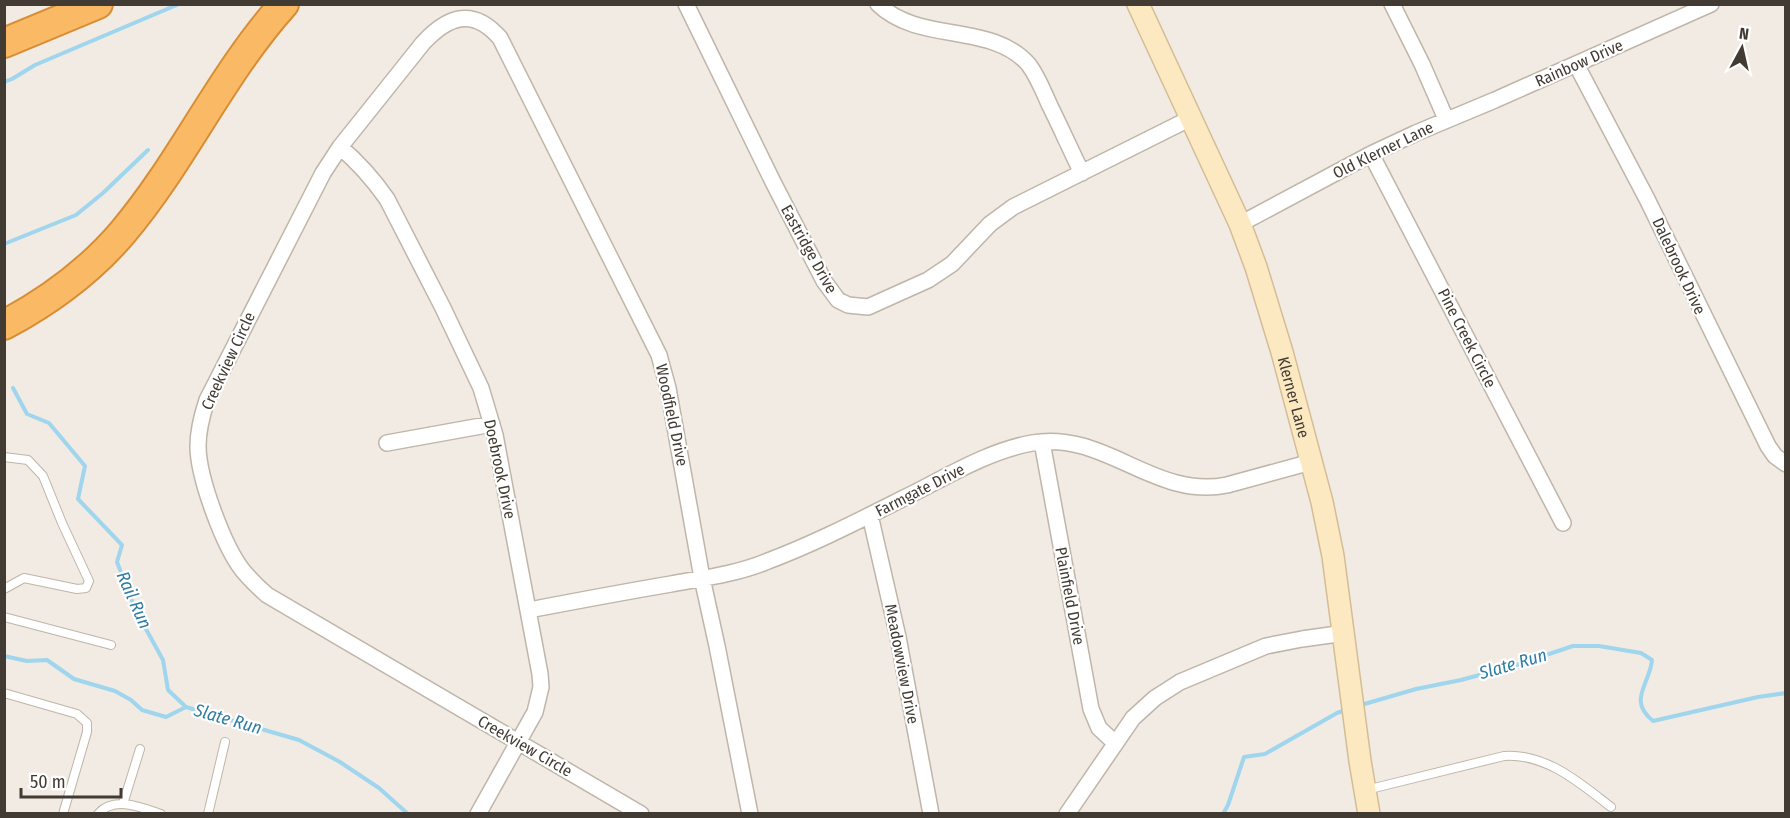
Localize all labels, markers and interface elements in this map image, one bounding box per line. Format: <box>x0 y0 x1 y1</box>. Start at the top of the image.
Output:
north arrow <box>1712 18 1772 78</box>
text: N <box>1738 24 1750 44</box>
street label: Rainbow Drive <box>1532 35 1626 91</box>
street label: Old Klerner Lane <box>1330 117 1436 183</box>
street label: Eastridge Drive <box>777 201 841 297</box>
street label: Dalebrook Drive <box>1648 215 1710 317</box>
street label: Pine Creek Circle <box>1434 285 1500 391</box>
street label: Creekview Circle <box>197 309 259 413</box>
street label: Klerner Lane <box>1274 355 1314 440</box>
street label: Woodfield Drive <box>652 362 692 468</box>
street label: Doebrook Drive <box>480 418 520 521</box>
street label: Farmgate Drive <box>872 459 968 521</box>
street label: Plainfield Drive <box>1051 545 1089 647</box>
water label: Rail Run <box>112 568 156 632</box>
street label: Meadowview Drive <box>881 602 923 726</box>
water label: Slate Run <box>1476 644 1549 684</box>
water label: Slate Run <box>191 699 264 739</box>
street label: Creekview Circle <box>474 711 576 781</box>
scale bar <box>21 761 122 799</box>
text: 50 m <box>30 771 66 793</box>

